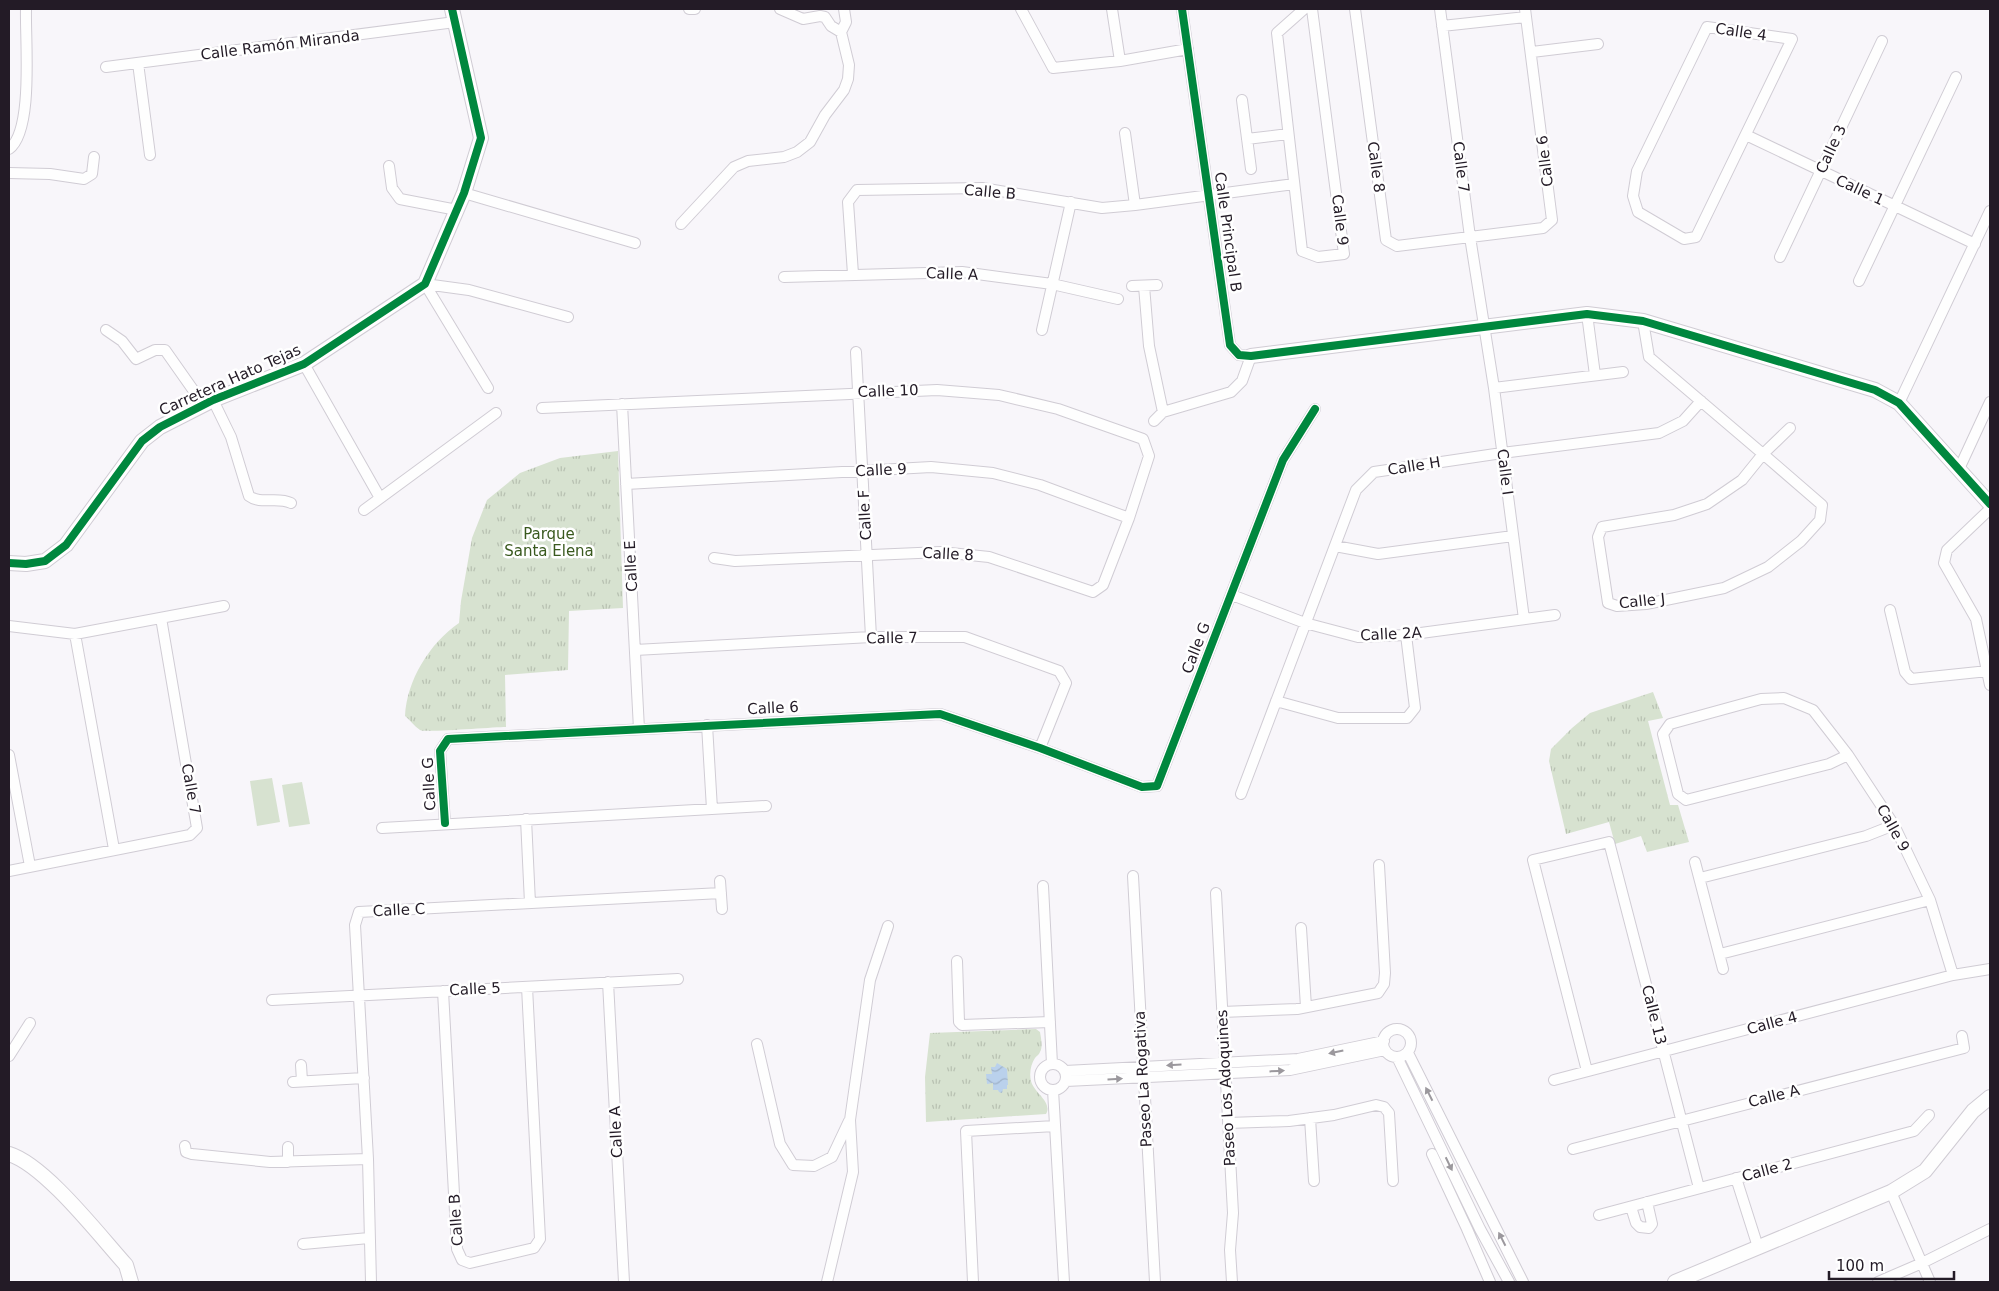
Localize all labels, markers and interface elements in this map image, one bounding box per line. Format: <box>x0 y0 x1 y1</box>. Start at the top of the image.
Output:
street label: Calle 4 <box>1714 20 1768 44</box>
street label: Calle Ramón Miranda <box>199 26 361 64</box>
street label: Calle 3 <box>1812 122 1850 176</box>
street label: Calle 6 <box>1533 134 1557 188</box>
street label: Calle 8 <box>1364 140 1388 194</box>
street label: Calle 7 <box>1449 140 1473 194</box>
street label: Calle Principal B <box>1211 171 1245 293</box>
street label: Calle 1 <box>1833 171 1887 209</box>
street label: Calle B <box>963 181 1017 203</box>
street label: Calle 9 <box>1328 193 1352 247</box>
street label: Calle A <box>926 264 979 284</box>
street label: Carretera Hato Tejas <box>156 341 304 419</box>
street label: Calle 10 <box>857 381 919 401</box>
street label: Calle I <box>1493 448 1517 496</box>
street label: Calle H <box>1386 453 1442 479</box>
street label: Calle 9 <box>855 460 907 480</box>
street label: Calle F <box>855 489 875 541</box>
park label: Parque Santa Elena <box>504 525 594 560</box>
street label: Calle E <box>621 540 641 592</box>
street label: Calle 8 <box>922 544 974 564</box>
street label: Calle J <box>1618 590 1666 612</box>
street label: Calle G <box>1178 620 1214 676</box>
street label: Calle 2A <box>1360 623 1423 645</box>
street label: Calle 7 <box>866 629 918 647</box>
street label: Calle 6 <box>747 698 799 718</box>
street label: Calle G <box>419 757 439 811</box>
street label: Calle 7 <box>178 762 204 816</box>
street label: Calle 9 <box>1873 801 1913 855</box>
street label: Calle C <box>372 900 426 920</box>
street label: Calle 5 <box>449 979 501 999</box>
street label: Calle 13 <box>1638 983 1670 1047</box>
street label: Calle 4 <box>1745 1008 1799 1038</box>
street label: Paseo Los Adoquines <box>1213 1009 1239 1167</box>
street label: Paseo La Rogativa <box>1130 1010 1156 1148</box>
one-way arrow <box>1327 1048 1343 1056</box>
one-way arrow <box>1166 1062 1182 1070</box>
one-way arrow <box>1269 1067 1285 1075</box>
one-way arrow <box>1107 1075 1123 1083</box>
street label: Calle A <box>1746 1081 1802 1111</box>
one-way arrow <box>1424 1086 1433 1101</box>
street label: Calle A <box>606 1105 626 1159</box>
street label: Calle 2 <box>1740 1155 1794 1185</box>
one-way arrow <box>1445 1157 1453 1171</box>
street label: Calle B <box>445 1193 467 1247</box>
one-way arrow <box>1498 1232 1506 1246</box>
scale bar <box>1829 1248 1954 1280</box>
text: 100 m <box>1836 1257 1884 1275</box>

